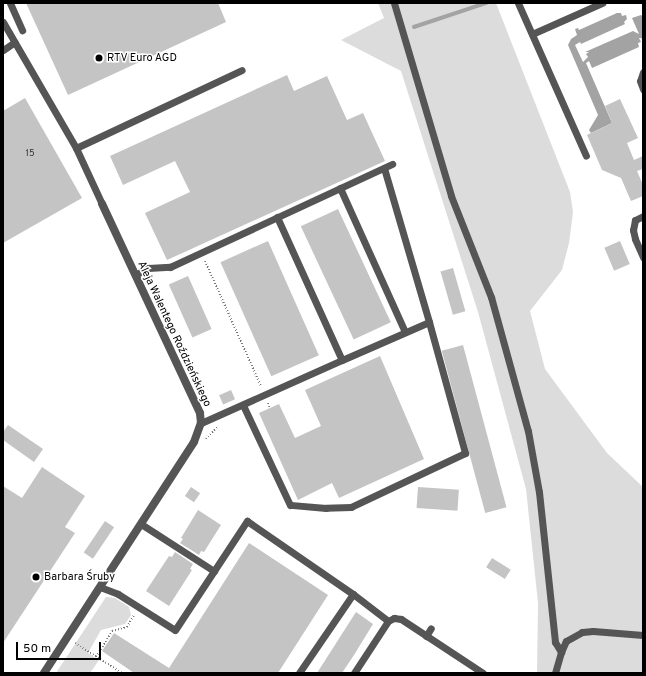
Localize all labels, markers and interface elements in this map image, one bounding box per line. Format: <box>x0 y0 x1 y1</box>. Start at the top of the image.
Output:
place label: RTV Euro AGD <box>107 51 178 65</box>
marker: RTV Euro AGD <box>94 53 104 63</box>
house number: 15 <box>26 149 34 159</box>
street label: Aleja Walentego Roździeńskiego <box>134 259 214 409</box>
place label: Barbara Śruby <box>44 570 115 584</box>
marker: Barbara Śruby <box>31 572 41 582</box>
scale bar <box>18 634 103 660</box>
text: 50 m <box>23 641 51 657</box>

